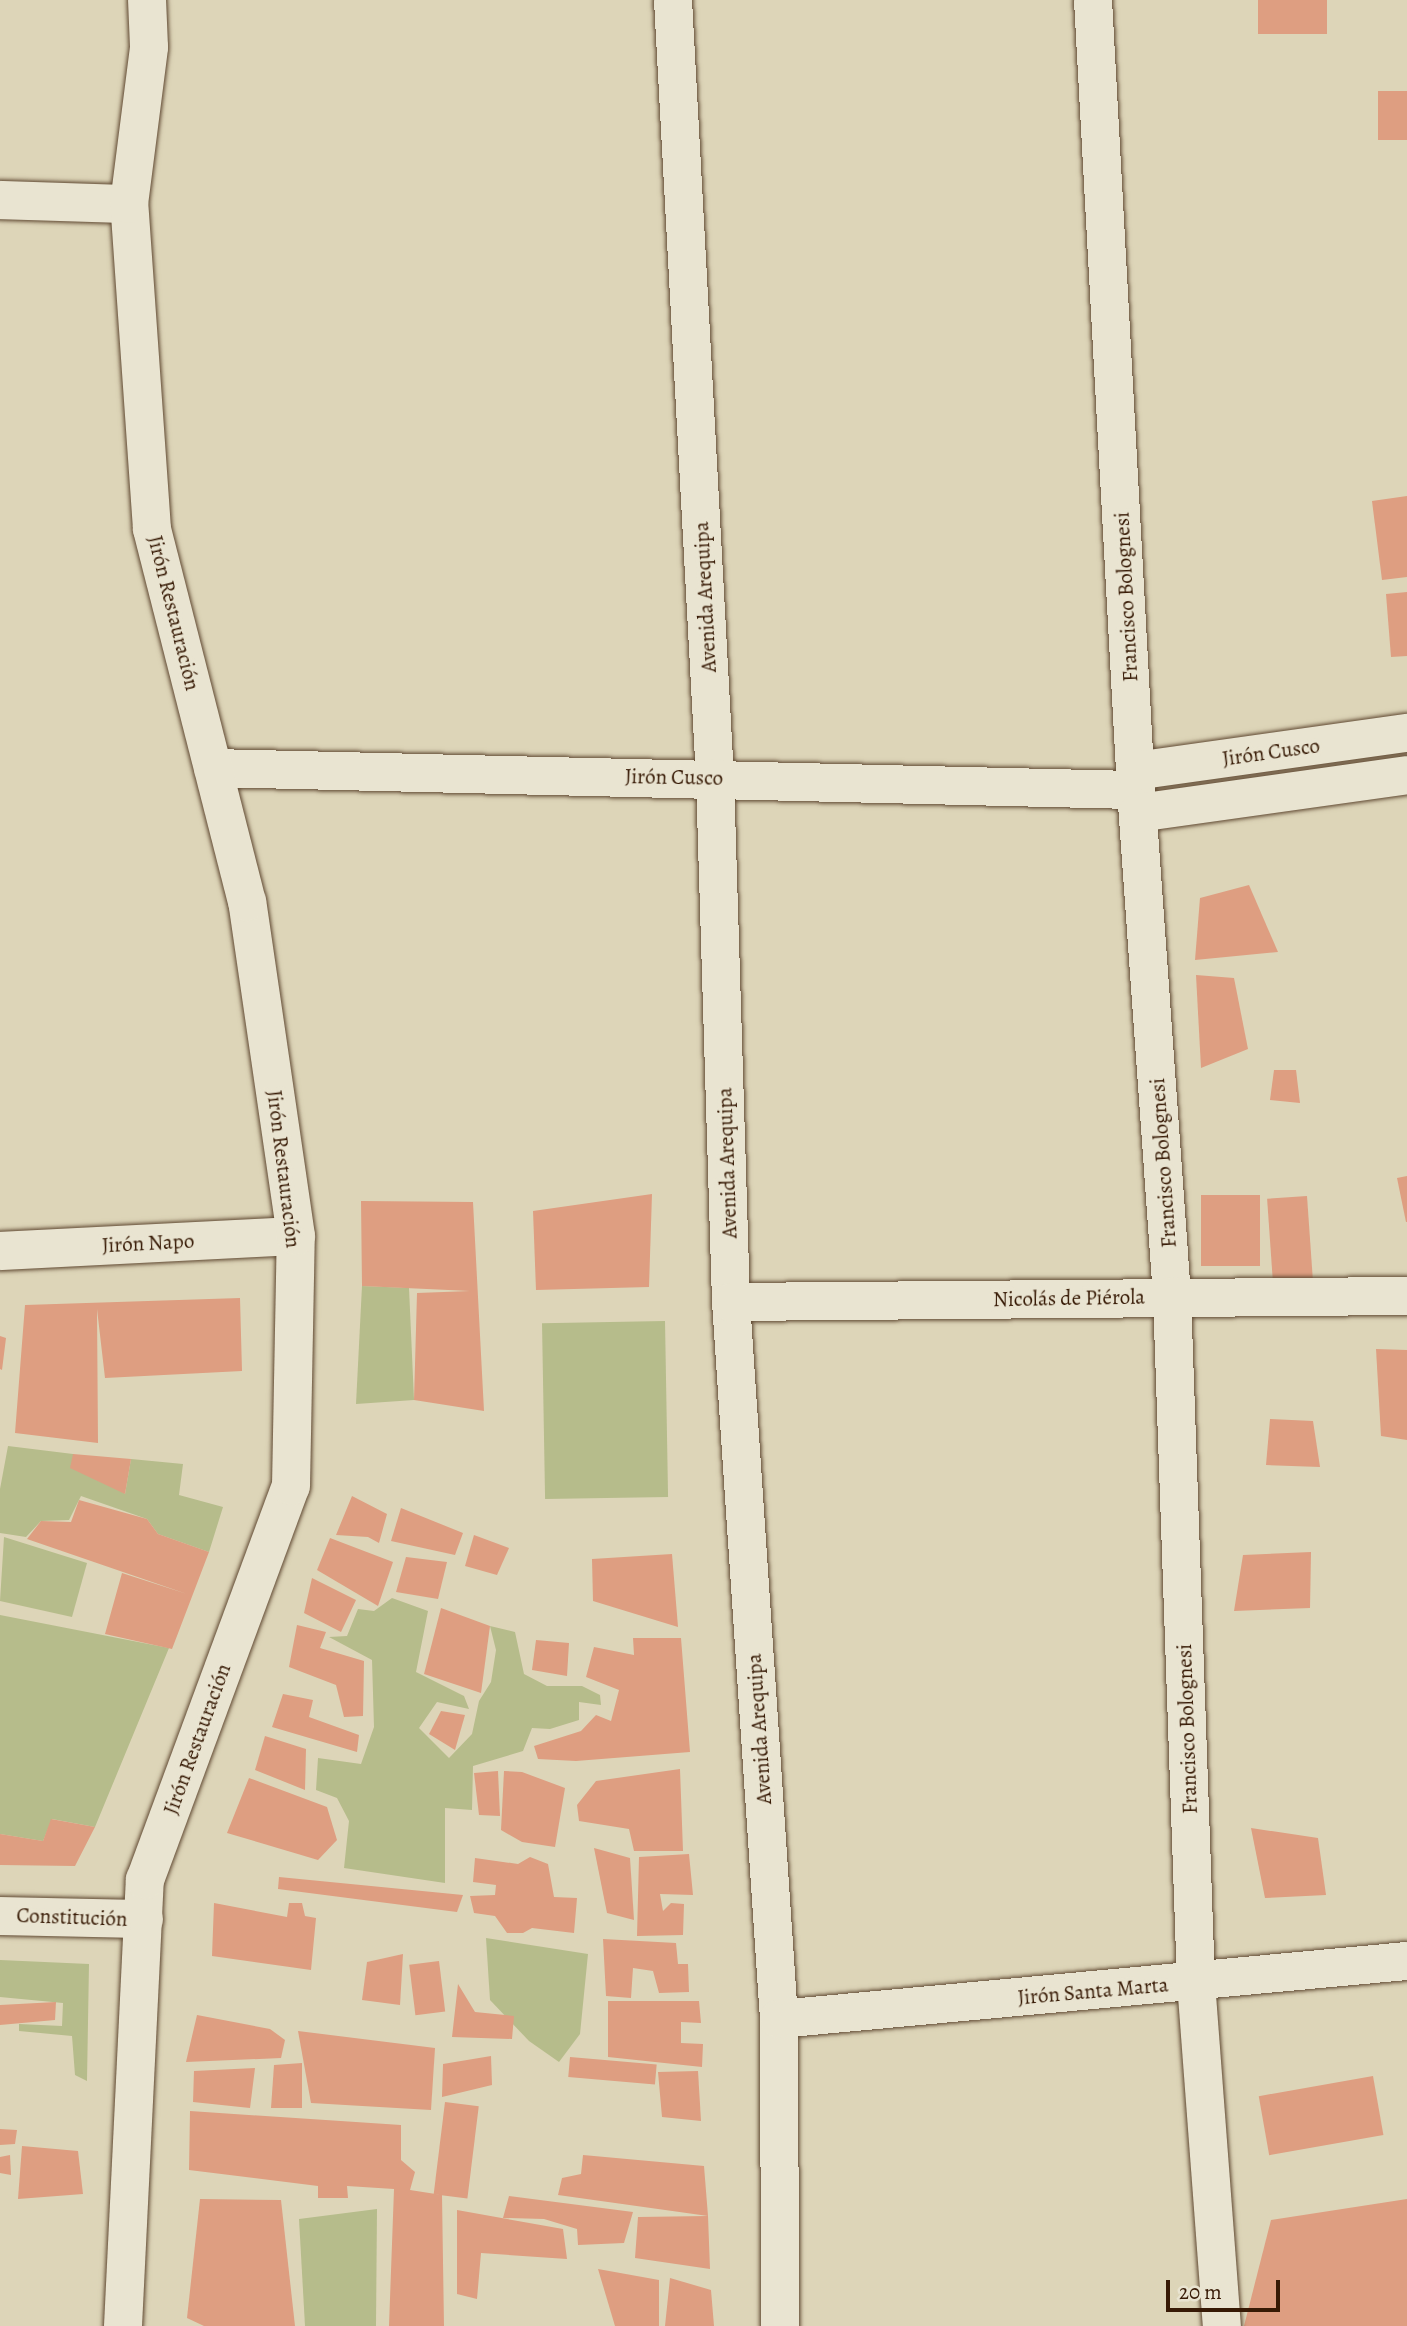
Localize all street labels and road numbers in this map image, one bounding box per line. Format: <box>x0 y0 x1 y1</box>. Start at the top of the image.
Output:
street label: Francisco Bolognesi <box>1109 511 1143 683</box>
street label: Avenida Arequipa <box>688 521 722 673</box>
street label: Jirón Restauración <box>143 533 205 693</box>
street label: Jirón Cusco <box>1221 733 1321 771</box>
street label: Jirón Cusco <box>625 764 723 790</box>
street label: Francisco Bolognesi <box>1144 1077 1182 1249</box>
street label: Avenida Arequipa <box>712 1087 742 1239</box>
street label: Jirón Restauración <box>262 1089 306 1249</box>
street label: Jirón Napo <box>101 1228 195 1258</box>
street label: Nicolás de Piérola <box>993 1284 1145 1312</box>
street label: Francisco Bolognesi <box>1171 1644 1203 1814</box>
street label: Avenida Arequipa <box>741 1653 777 1805</box>
street label: Jirón Restauración <box>158 1660 236 1818</box>
street label: Constitución <box>16 1902 128 1932</box>
street label: Jirón Santa Marta <box>1017 1972 1169 2010</box>

